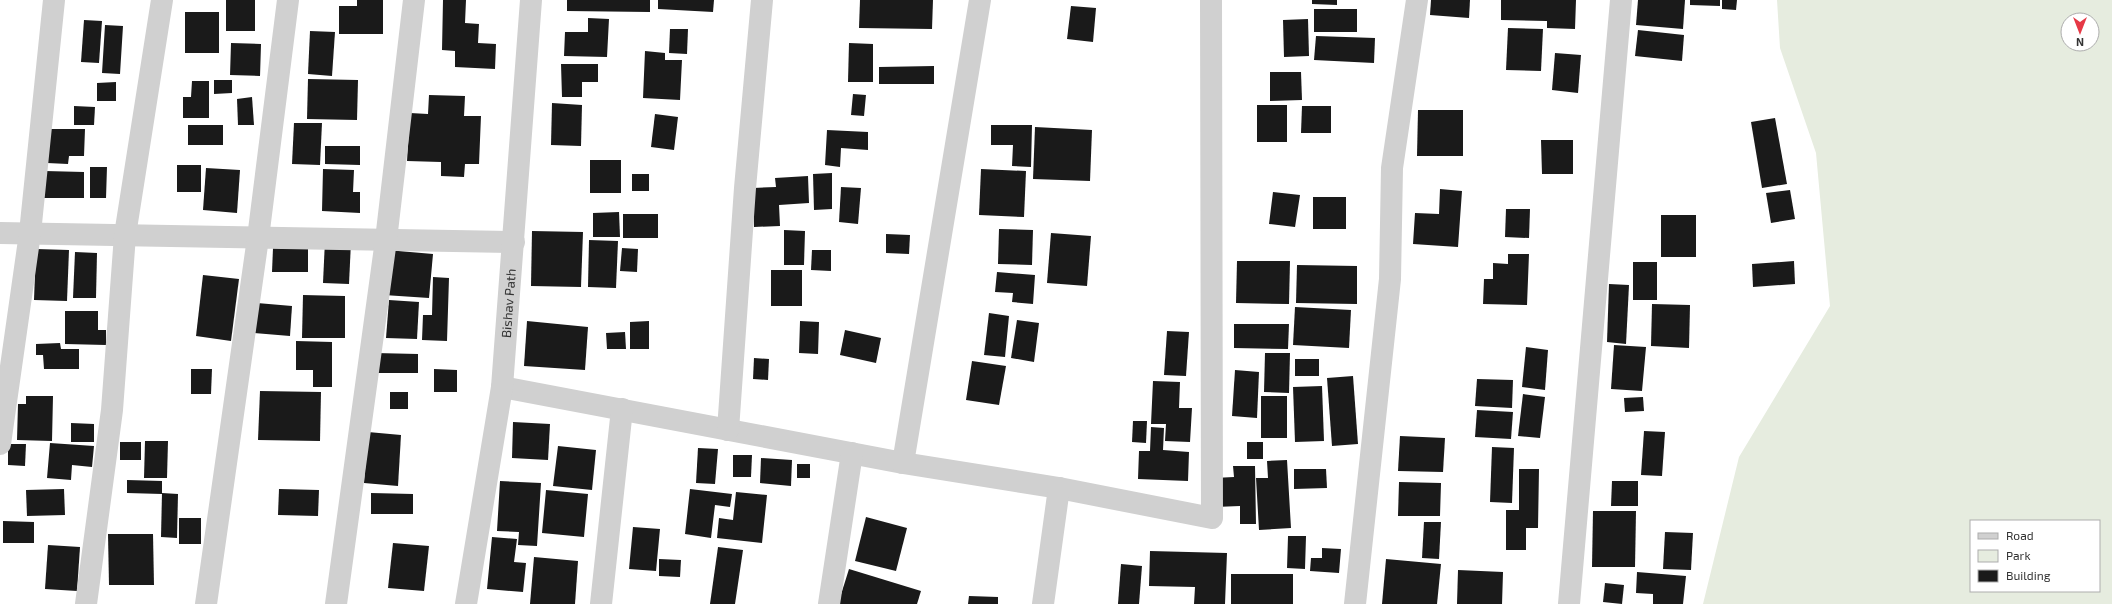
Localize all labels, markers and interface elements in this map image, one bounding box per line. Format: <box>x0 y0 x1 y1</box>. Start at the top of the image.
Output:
north arrow <box>2060 12 2100 52</box>
text: N <box>2076 36 2084 49</box>
street label: Bishav Path <box>498 268 519 338</box>
legend <box>1970 520 2100 592</box>
text: Road <box>2006 528 2034 542</box>
text: Park <box>2006 548 2031 562</box>
text: Building <box>2006 568 2051 582</box>

